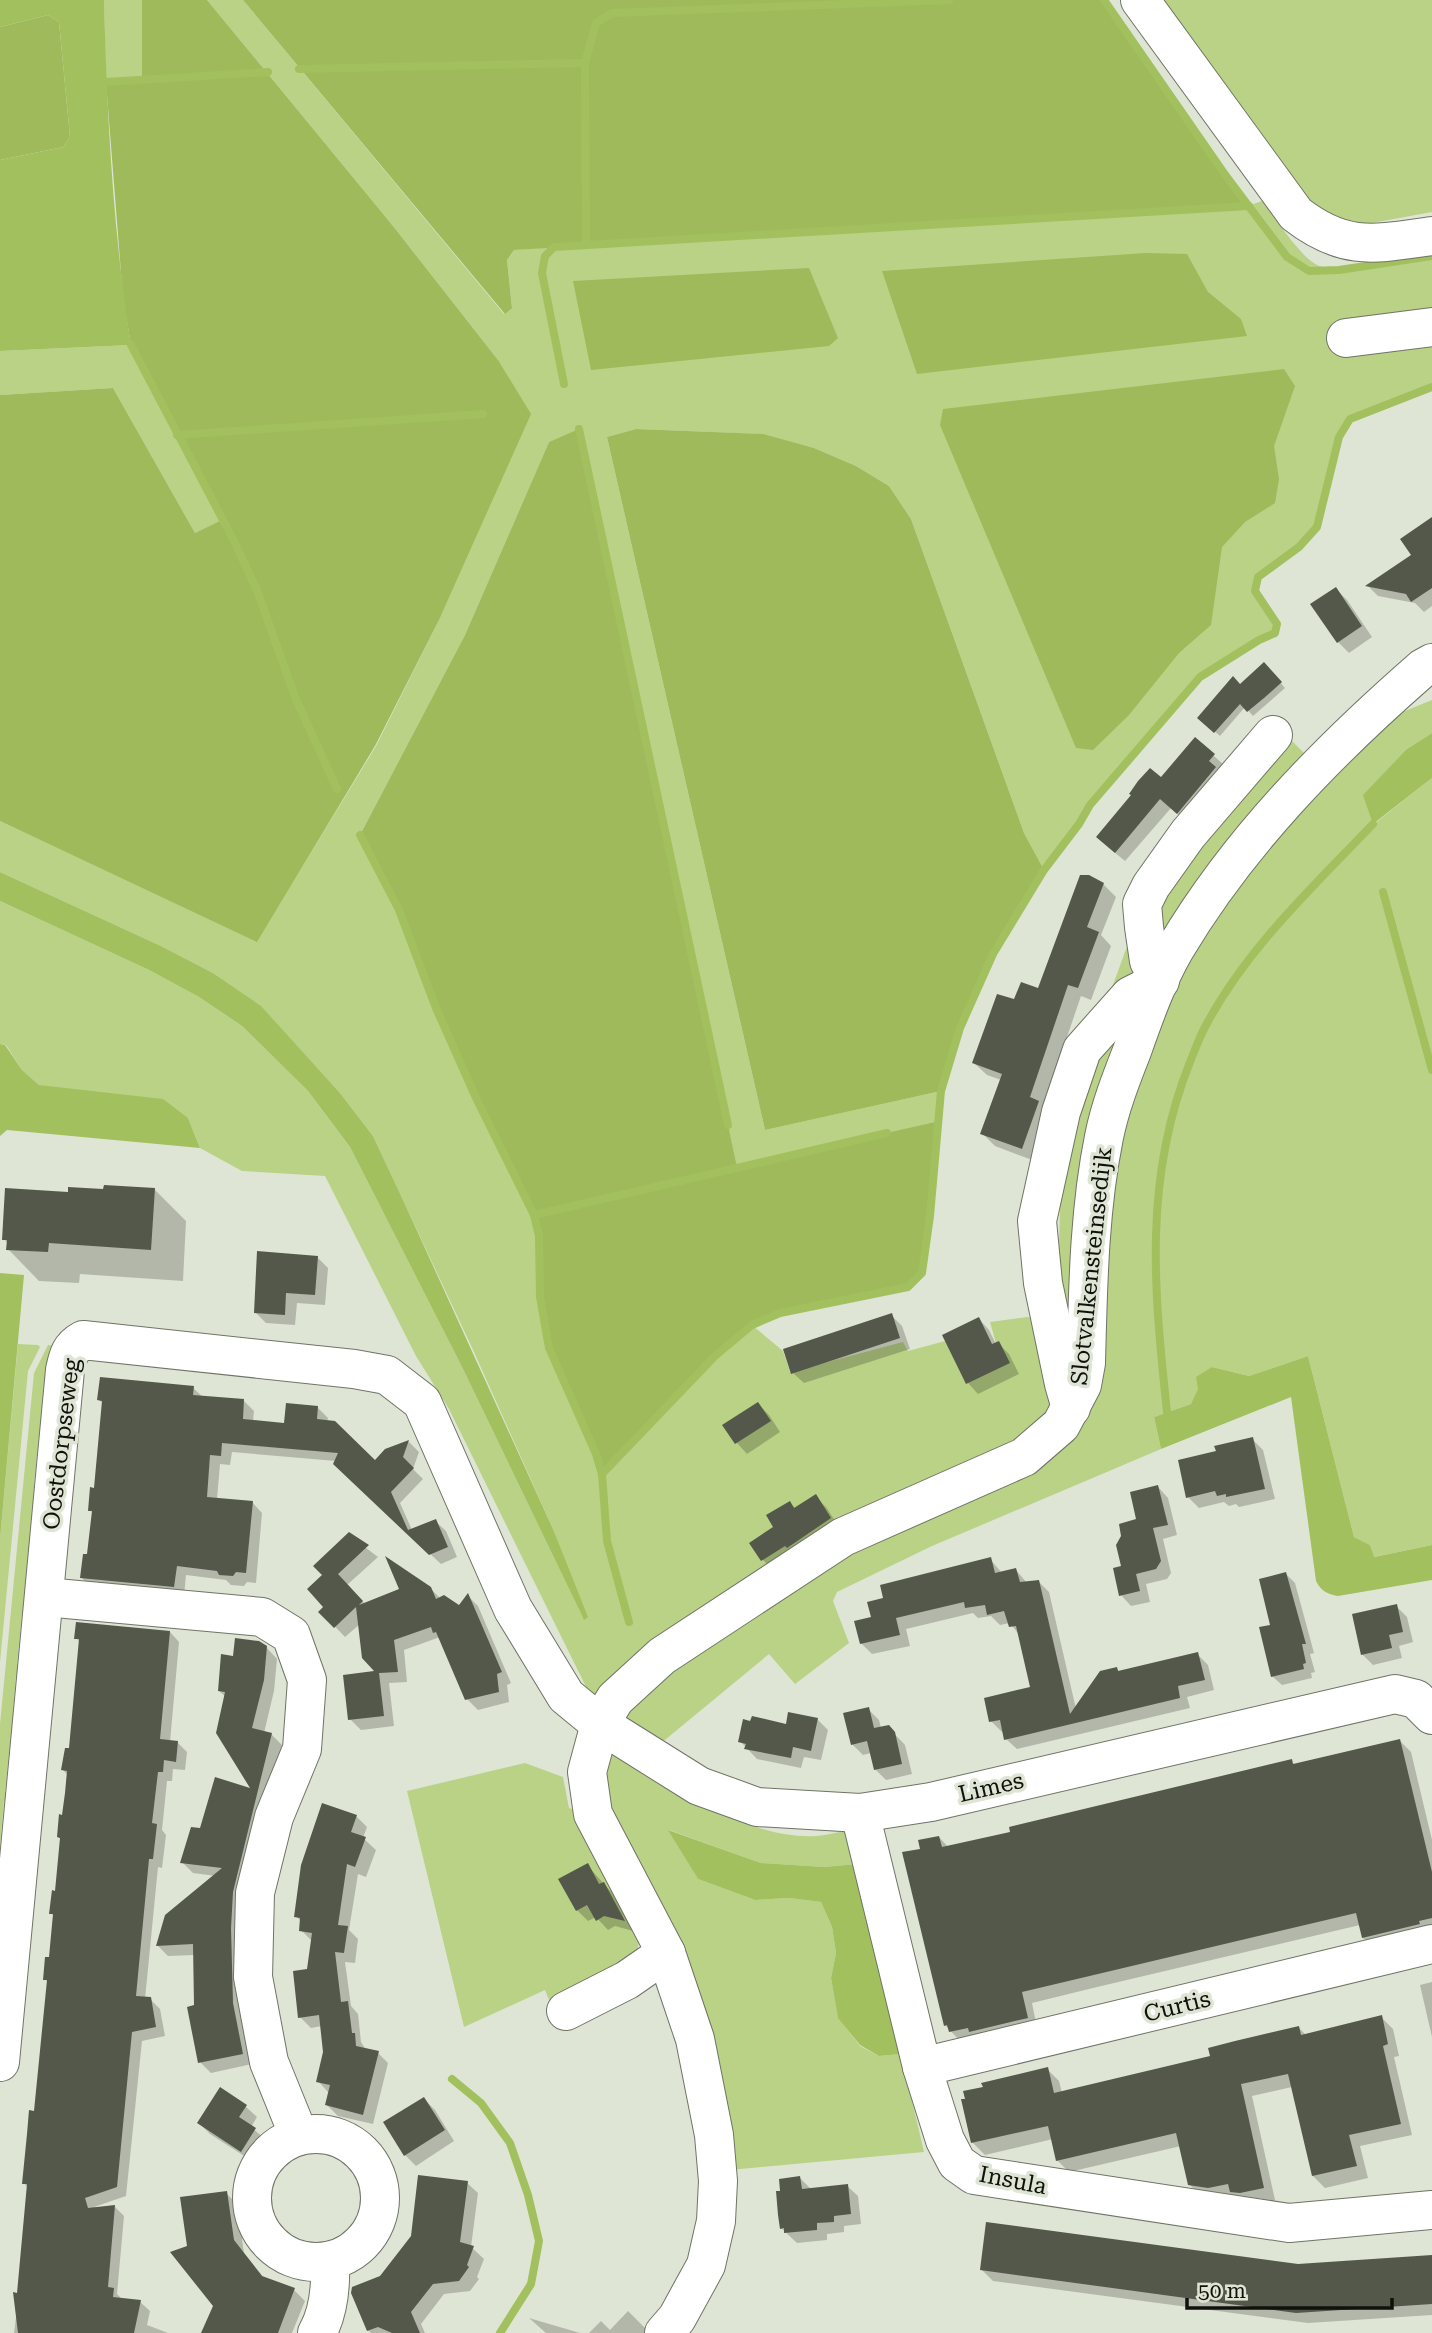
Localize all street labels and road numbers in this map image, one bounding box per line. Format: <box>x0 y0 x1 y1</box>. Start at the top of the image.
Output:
street label: Slotvalkensteinsedijk <box>1066 1145 1117 1386</box>
street label: Oostdorpseweg <box>38 1357 85 1531</box>
street label: Limes <box>956 1767 1026 1808</box>
street label: Curtis <box>1141 1985 1213 2028</box>
street label: Insula <box>977 2161 1049 2200</box>

